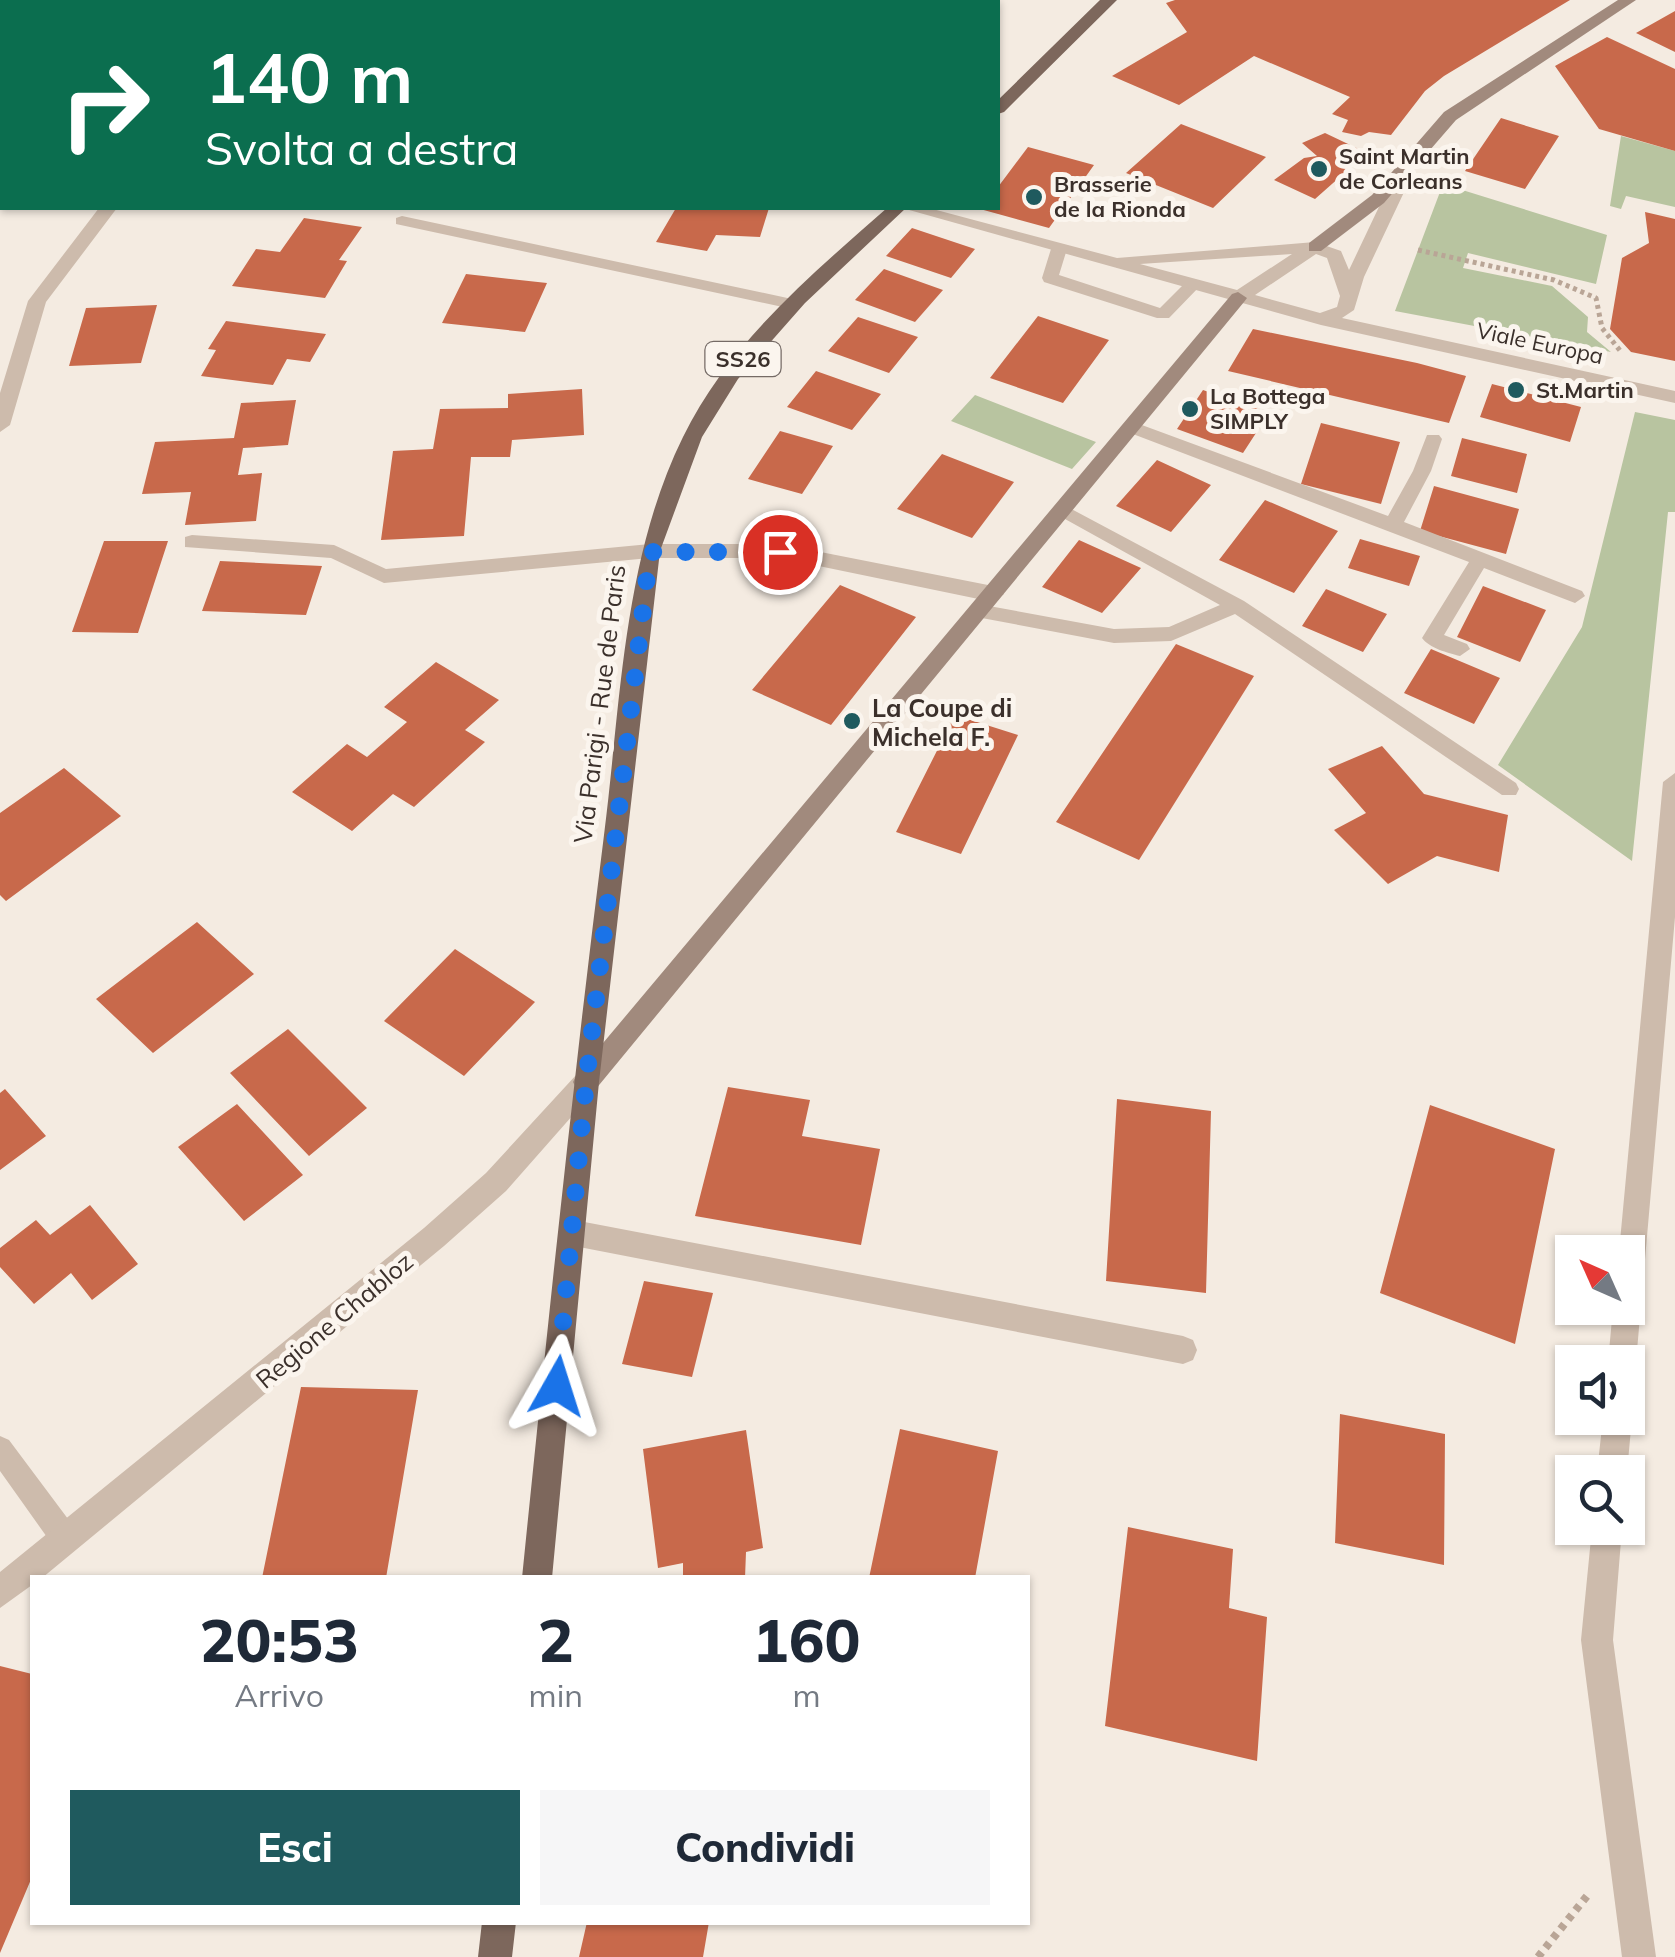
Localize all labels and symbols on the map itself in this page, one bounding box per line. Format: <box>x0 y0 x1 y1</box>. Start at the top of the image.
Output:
place label: Saint Martin de Corleans <box>1339 142 1470 195</box>
marker: Saint Martin de Corleans <box>1308 158 1330 180</box>
place label: Brasserie de la Rionda <box>1054 170 1186 223</box>
marker: Brasserie de la Rionda <box>1023 186 1045 208</box>
street label: Viale Europa <box>1474 316 1606 370</box>
road number: SS26 <box>706 342 780 376</box>
place label: St.Martin <box>1536 376 1634 404</box>
marker: St.Martin <box>1505 379 1527 401</box>
place label: La Bottega SIMPLY <box>1210 382 1325 435</box>
marker: La Bottega SIMPLY <box>1179 398 1201 420</box>
pin <box>738 510 823 595</box>
street label: Via Parigi - Rue de Paris <box>567 563 631 845</box>
place label: La Coupe di Michela F. <box>872 692 1012 752</box>
marker: La Coupe di Michela F. <box>841 710 863 732</box>
north arrow <box>1555 1235 1645 1325</box>
street label: Regione Chabloz <box>249 1245 419 1395</box>
position arrow <box>505 1334 609 1438</box>

